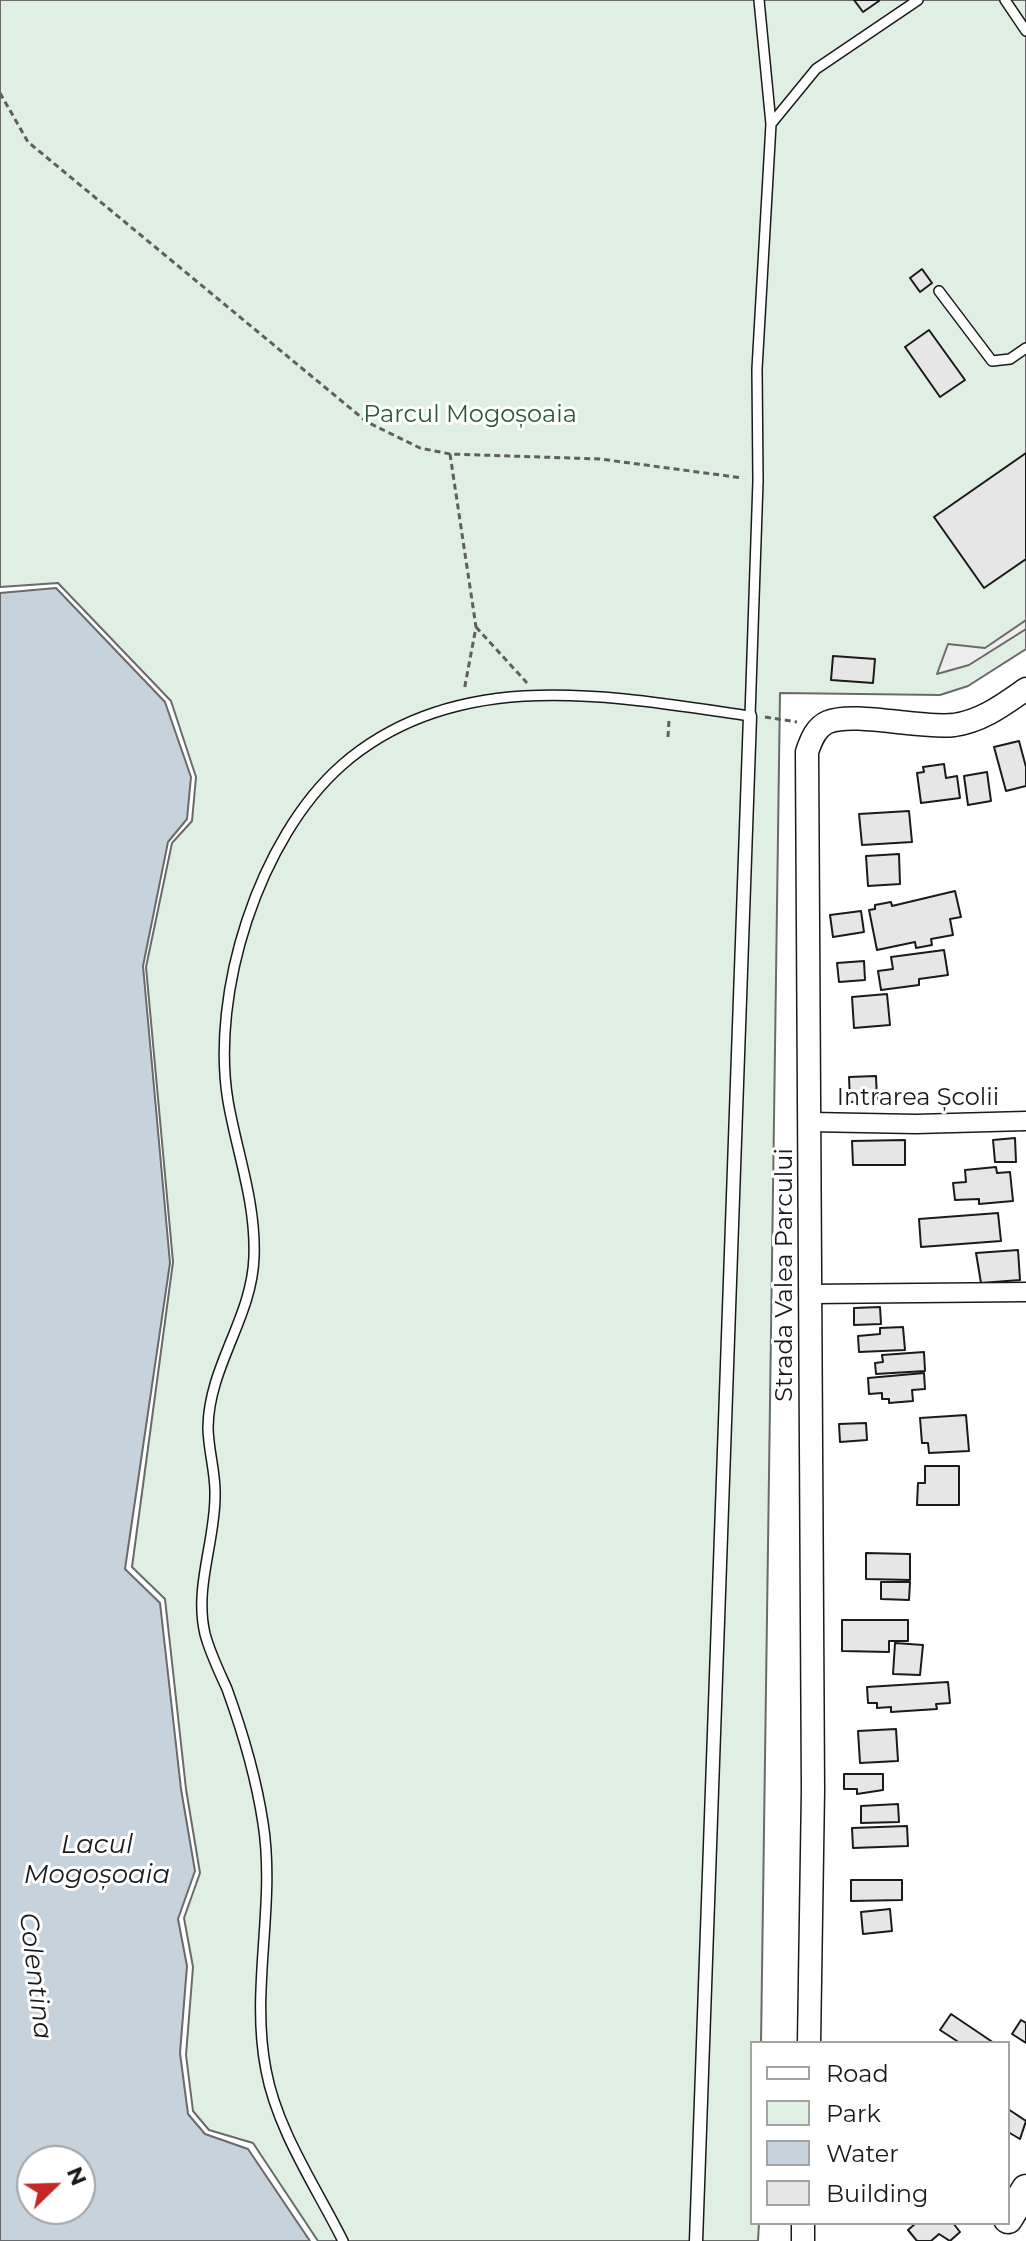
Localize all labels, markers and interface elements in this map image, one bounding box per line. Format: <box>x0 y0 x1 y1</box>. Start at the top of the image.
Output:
park label: Parcul Mogoșoaia <box>363 401 577 429</box>
street label: Intrarea Școlii <box>837 1084 999 1112</box>
street label: Strada Valea Parcului <box>771 1148 799 1402</box>
water label: Lacul Mogoșoaia <box>24 1829 170 1890</box>
water label: Colentina <box>12 1911 58 2041</box>
legend <box>750 2041 1010 2225</box>
text: Road <box>826 2059 889 2088</box>
text: Park <box>826 2099 881 2128</box>
text: Water <box>826 2139 899 2168</box>
north arrow <box>16 2145 96 2225</box>
text: N <box>61 2163 93 2190</box>
text: Building <box>826 2179 929 2208</box>

